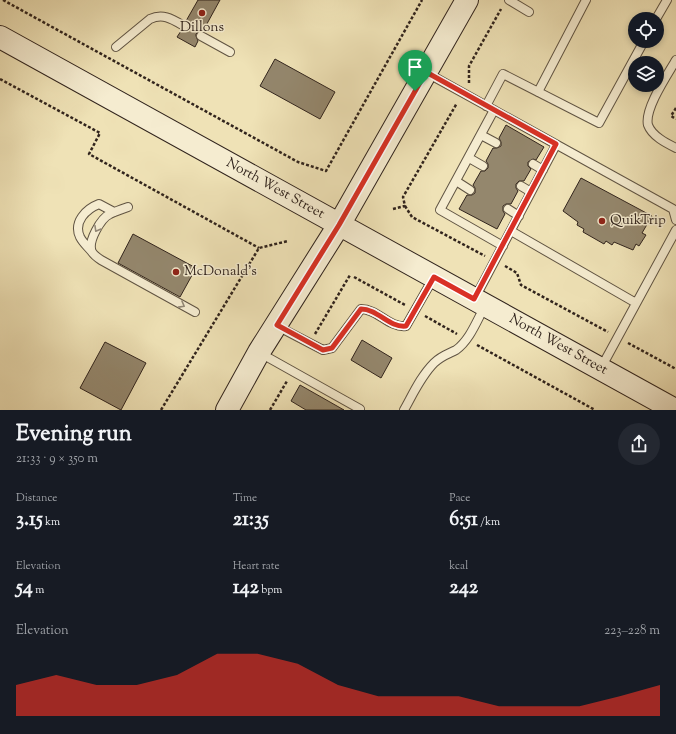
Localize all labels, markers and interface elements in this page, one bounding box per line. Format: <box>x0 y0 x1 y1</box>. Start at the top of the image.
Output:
marker: Dillons <box>197 8 207 18</box>
map controls <box>628 12 664 92</box>
button: locate <box>628 12 664 48</box>
place label: Dillons <box>180 18 224 38</box>
pin <box>398 50 432 91</box>
icon: arrive <box>404 56 426 78</box>
button: layers <box>628 56 664 92</box>
street label: North West Street <box>222 154 328 225</box>
place label: QuikTrip <box>610 211 666 231</box>
marker: QuikTrip <box>597 216 607 226</box>
one-way arrow <box>95 225 102 232</box>
place label: McDonald's <box>184 262 257 282</box>
marker: McDonald's <box>171 267 181 277</box>
one-way arrow <box>178 301 185 308</box>
street label: North West Street <box>505 310 611 381</box>
text: Evening run <box>16 419 132 451</box>
button: share <box>618 423 660 465</box>
text: 21:33 · 9 × 350 m <box>16 450 98 468</box>
text: Distance <box>16 490 57 506</box>
text: Time <box>233 490 257 506</box>
text: Pace <box>449 490 470 506</box>
text: 3.15 <box>16 506 43 535</box>
text: 21:35 <box>233 506 269 535</box>
text: 6:51 <box>449 506 478 535</box>
text: km <box>43 514 60 530</box>
text: /km <box>478 514 500 530</box>
text: Elevation <box>16 558 61 574</box>
text: Heart rate <box>233 558 280 574</box>
text: kcal <box>449 558 468 574</box>
text: 54 <box>16 574 33 603</box>
text: 142 <box>233 574 259 603</box>
text: 242 <box>449 574 478 603</box>
text: m <box>33 582 44 598</box>
text: bpm <box>259 582 282 598</box>
text: Elevation <box>16 622 69 640</box>
text: 223–228 m <box>604 622 660 640</box>

